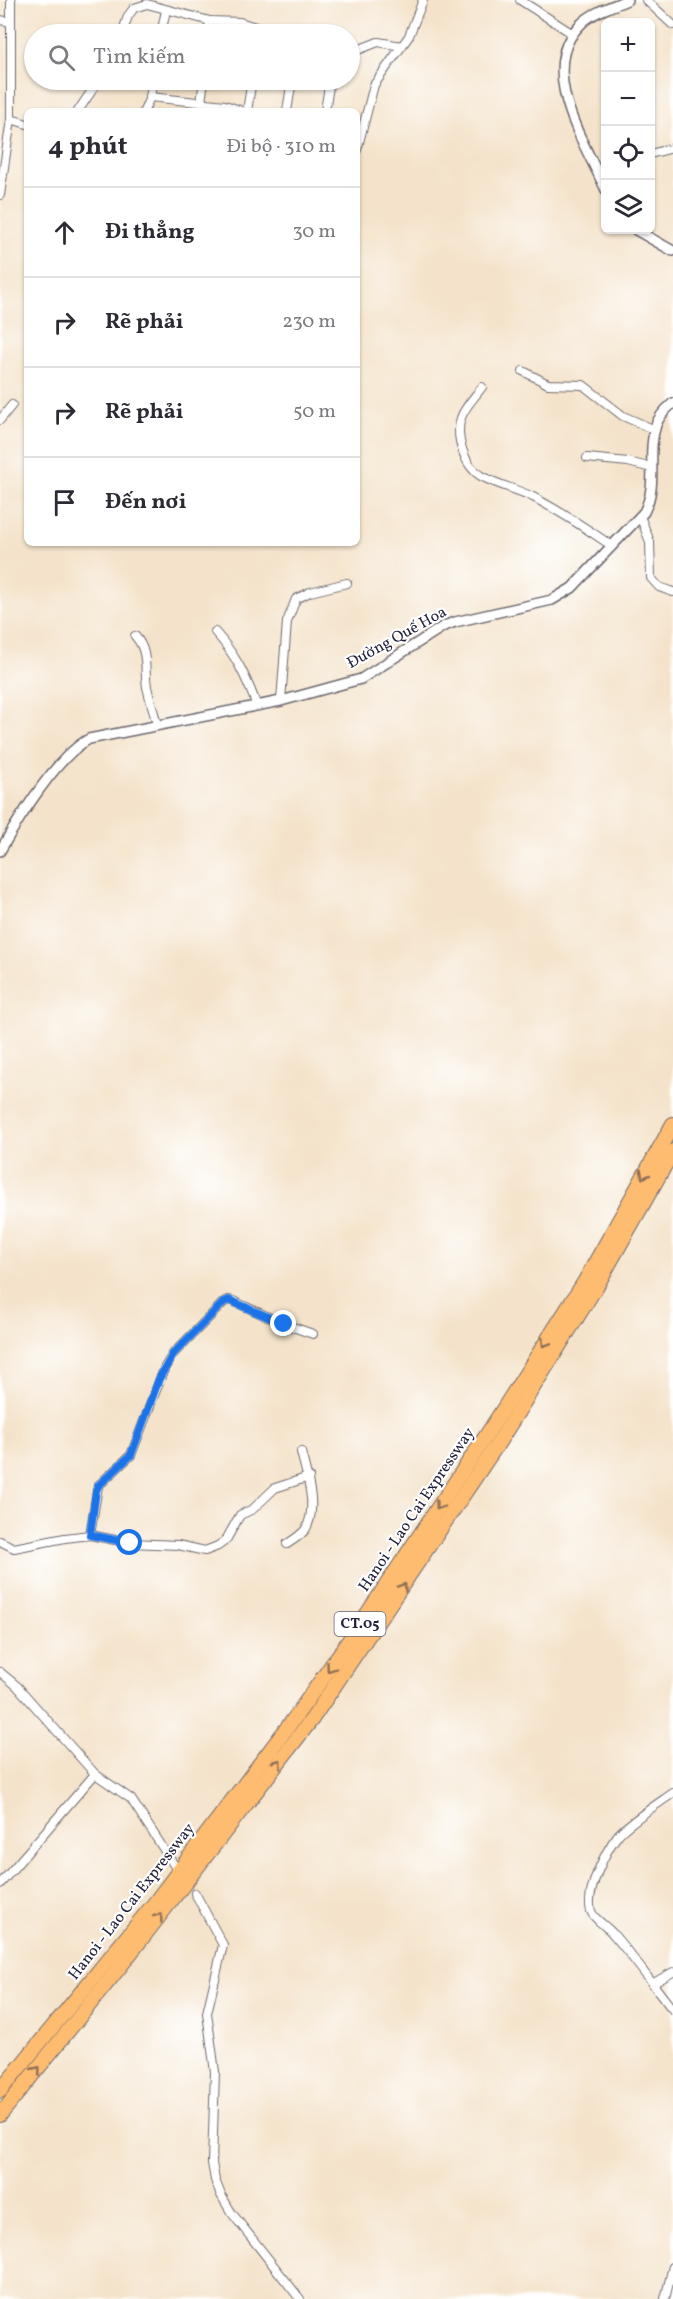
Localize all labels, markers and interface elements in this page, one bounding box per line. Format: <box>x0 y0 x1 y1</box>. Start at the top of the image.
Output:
map controls <box>601 18 655 234</box>
button: + <box>601 18 655 72</box>
search box <box>24 24 360 90</box>
icon: search <box>45 41 78 74</box>
text: Tìm kiếm <box>93 42 186 73</box>
button: − <box>601 72 655 126</box>
button: locate <box>601 126 655 180</box>
text: 4 phút <box>48 129 127 165</box>
text: Đi bộ · 310 m <box>226 133 336 161</box>
button: layers <box>601 180 655 234</box>
icon: ahead <box>48 216 81 249</box>
text: Đi thẳng <box>105 217 195 248</box>
text: 30 m <box>292 218 336 246</box>
icon: right <box>48 306 81 339</box>
text: Rẽ phải <box>105 307 184 338</box>
text: 230 m <box>282 308 336 336</box>
icon: right <box>48 396 81 429</box>
text: Rẽ phải <box>105 397 184 428</box>
text: 50 m <box>293 398 336 426</box>
icon: arrive <box>48 486 81 519</box>
text: Đến nơi <box>105 487 187 518</box>
street label: Đường Quế Hoa <box>343 601 451 675</box>
one-way arrow <box>640 1169 652 1179</box>
route end <box>270 1310 296 1336</box>
one-way arrow <box>541 1337 553 1347</box>
street label: Hanoi - Lao Cai Expressway <box>354 1423 480 1596</box>
one-way arrow <box>435 1499 446 1510</box>
route start <box>116 1529 142 1555</box>
one-way arrow <box>395 1583 407 1593</box>
road number: CT.05 <box>334 1612 386 1636</box>
one-way arrow <box>326 1661 337 1672</box>
one-way arrow <box>271 1759 282 1770</box>
street label: Hanoi - Lao Cai Expressway <box>64 1819 201 1985</box>
one-way arrow <box>151 1913 162 1924</box>
one-way arrow <box>29 2065 40 2076</box>

